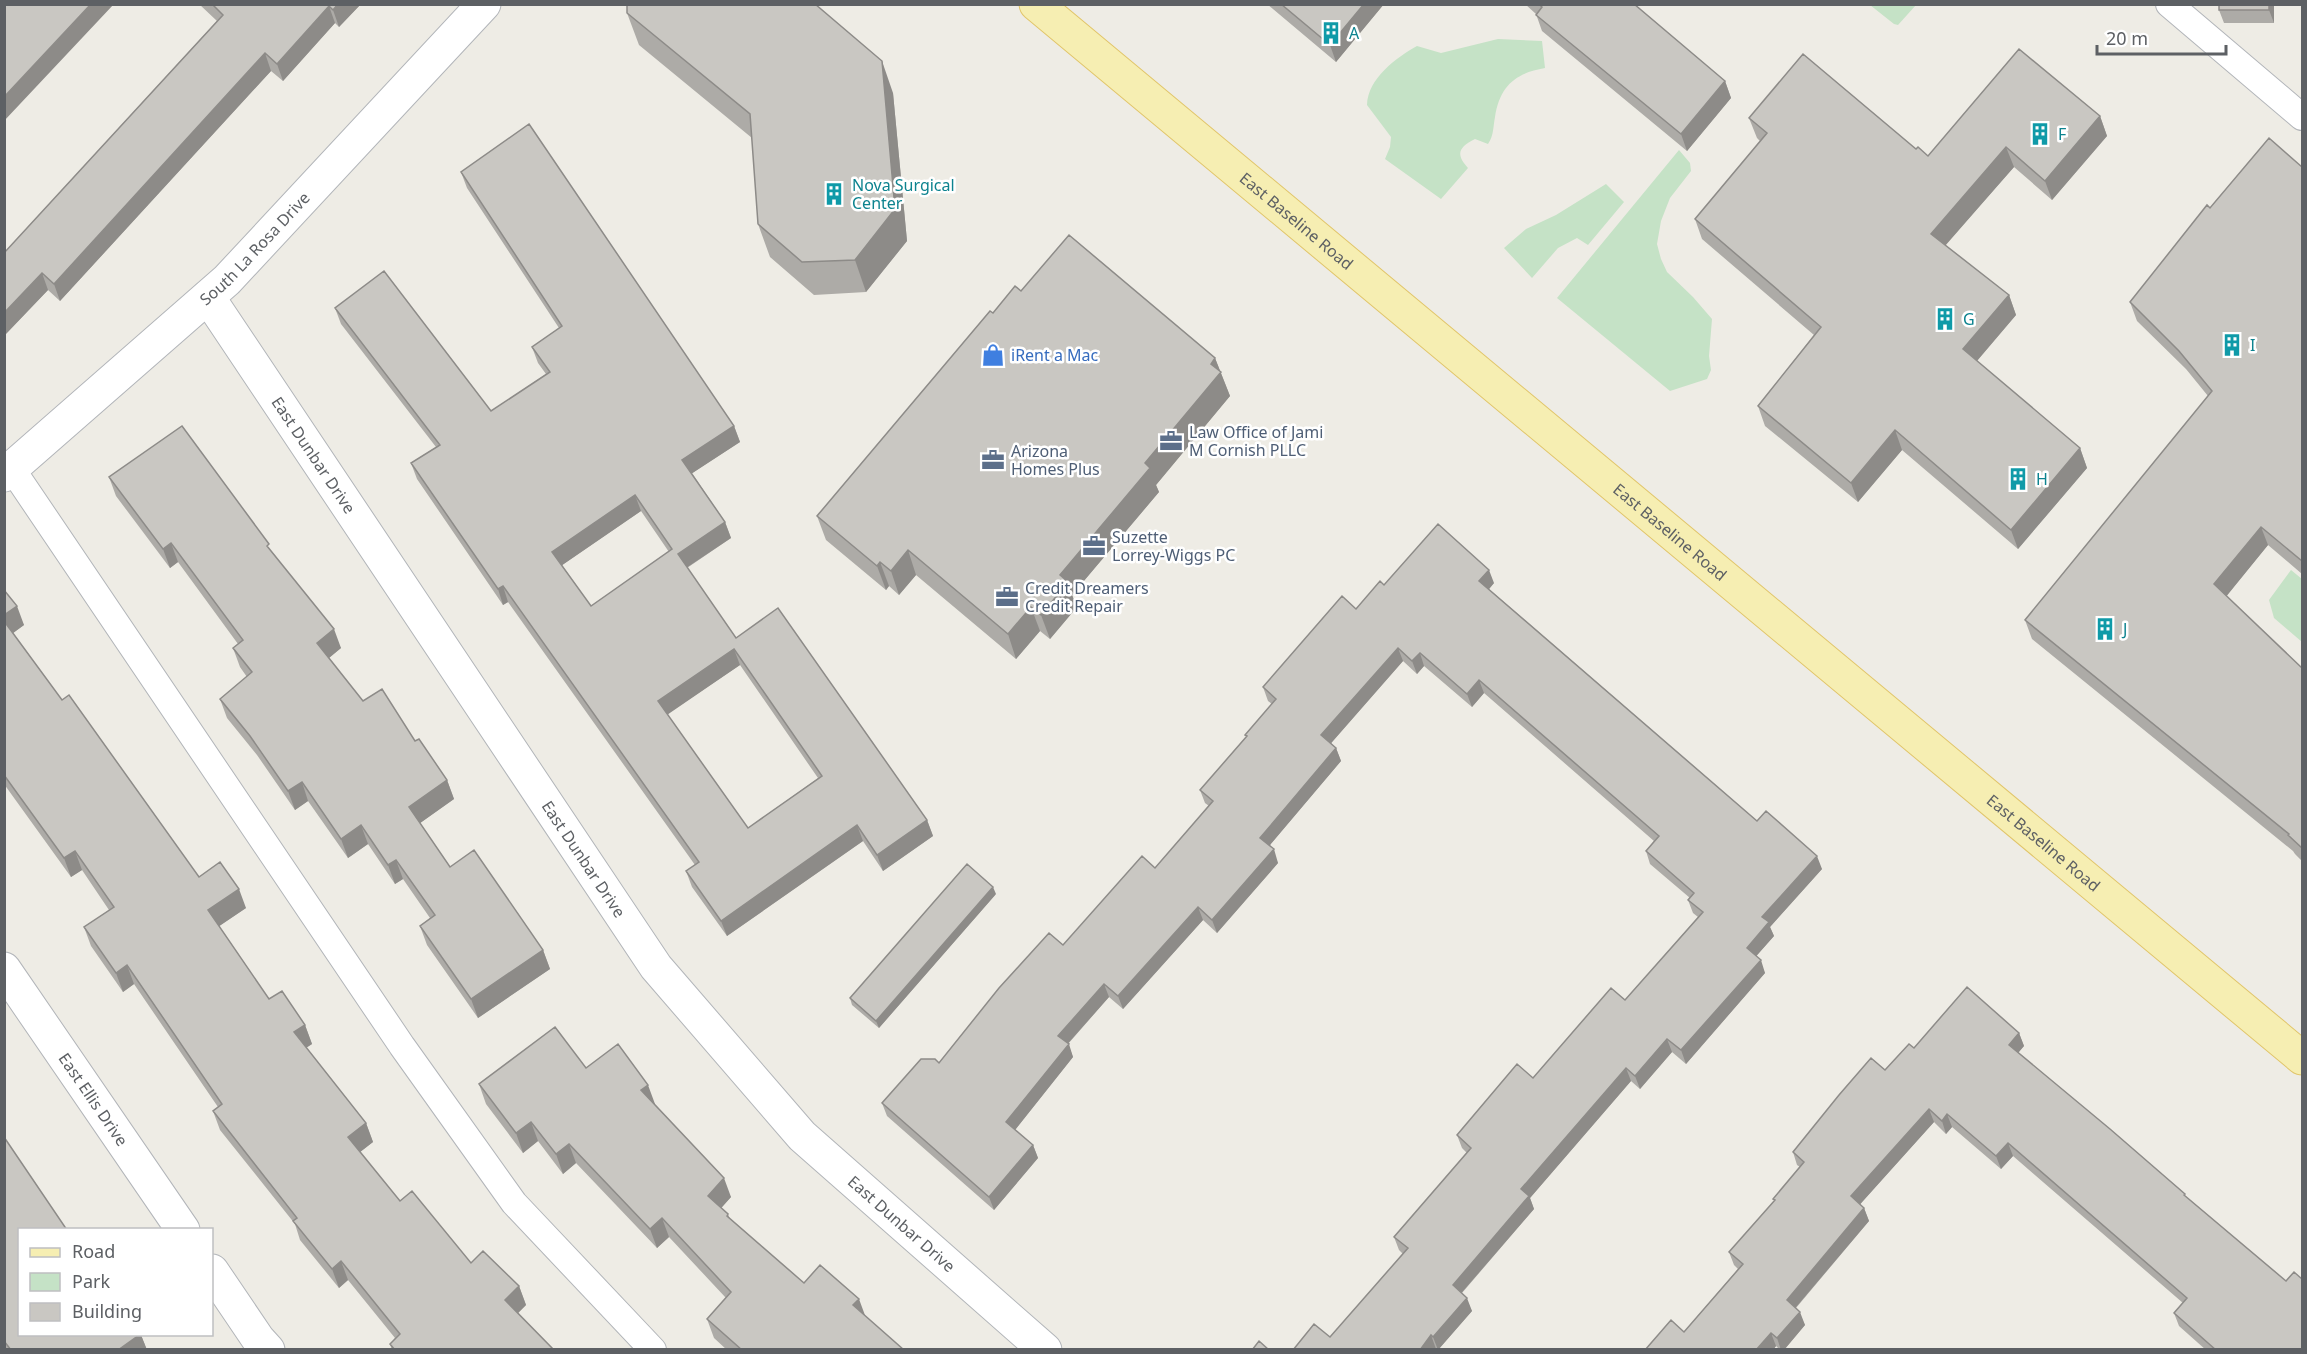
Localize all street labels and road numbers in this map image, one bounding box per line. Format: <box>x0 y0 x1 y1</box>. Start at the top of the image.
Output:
street label: East Baseline Road <box>1235 167 1358 275</box>
street label: South La Rosa Drive <box>195 187 315 310</box>
street label: East Dunbar Drive <box>267 392 361 518</box>
street label: East Baseline Road <box>1609 478 1731 586</box>
street label: East Baseline Road <box>1982 789 2105 897</box>
street label: East Dunbar Drive <box>537 796 631 922</box>
street label: East Ellis Drive <box>54 1048 133 1150</box>
street label: East Dunbar Drive <box>843 1170 960 1277</box>

